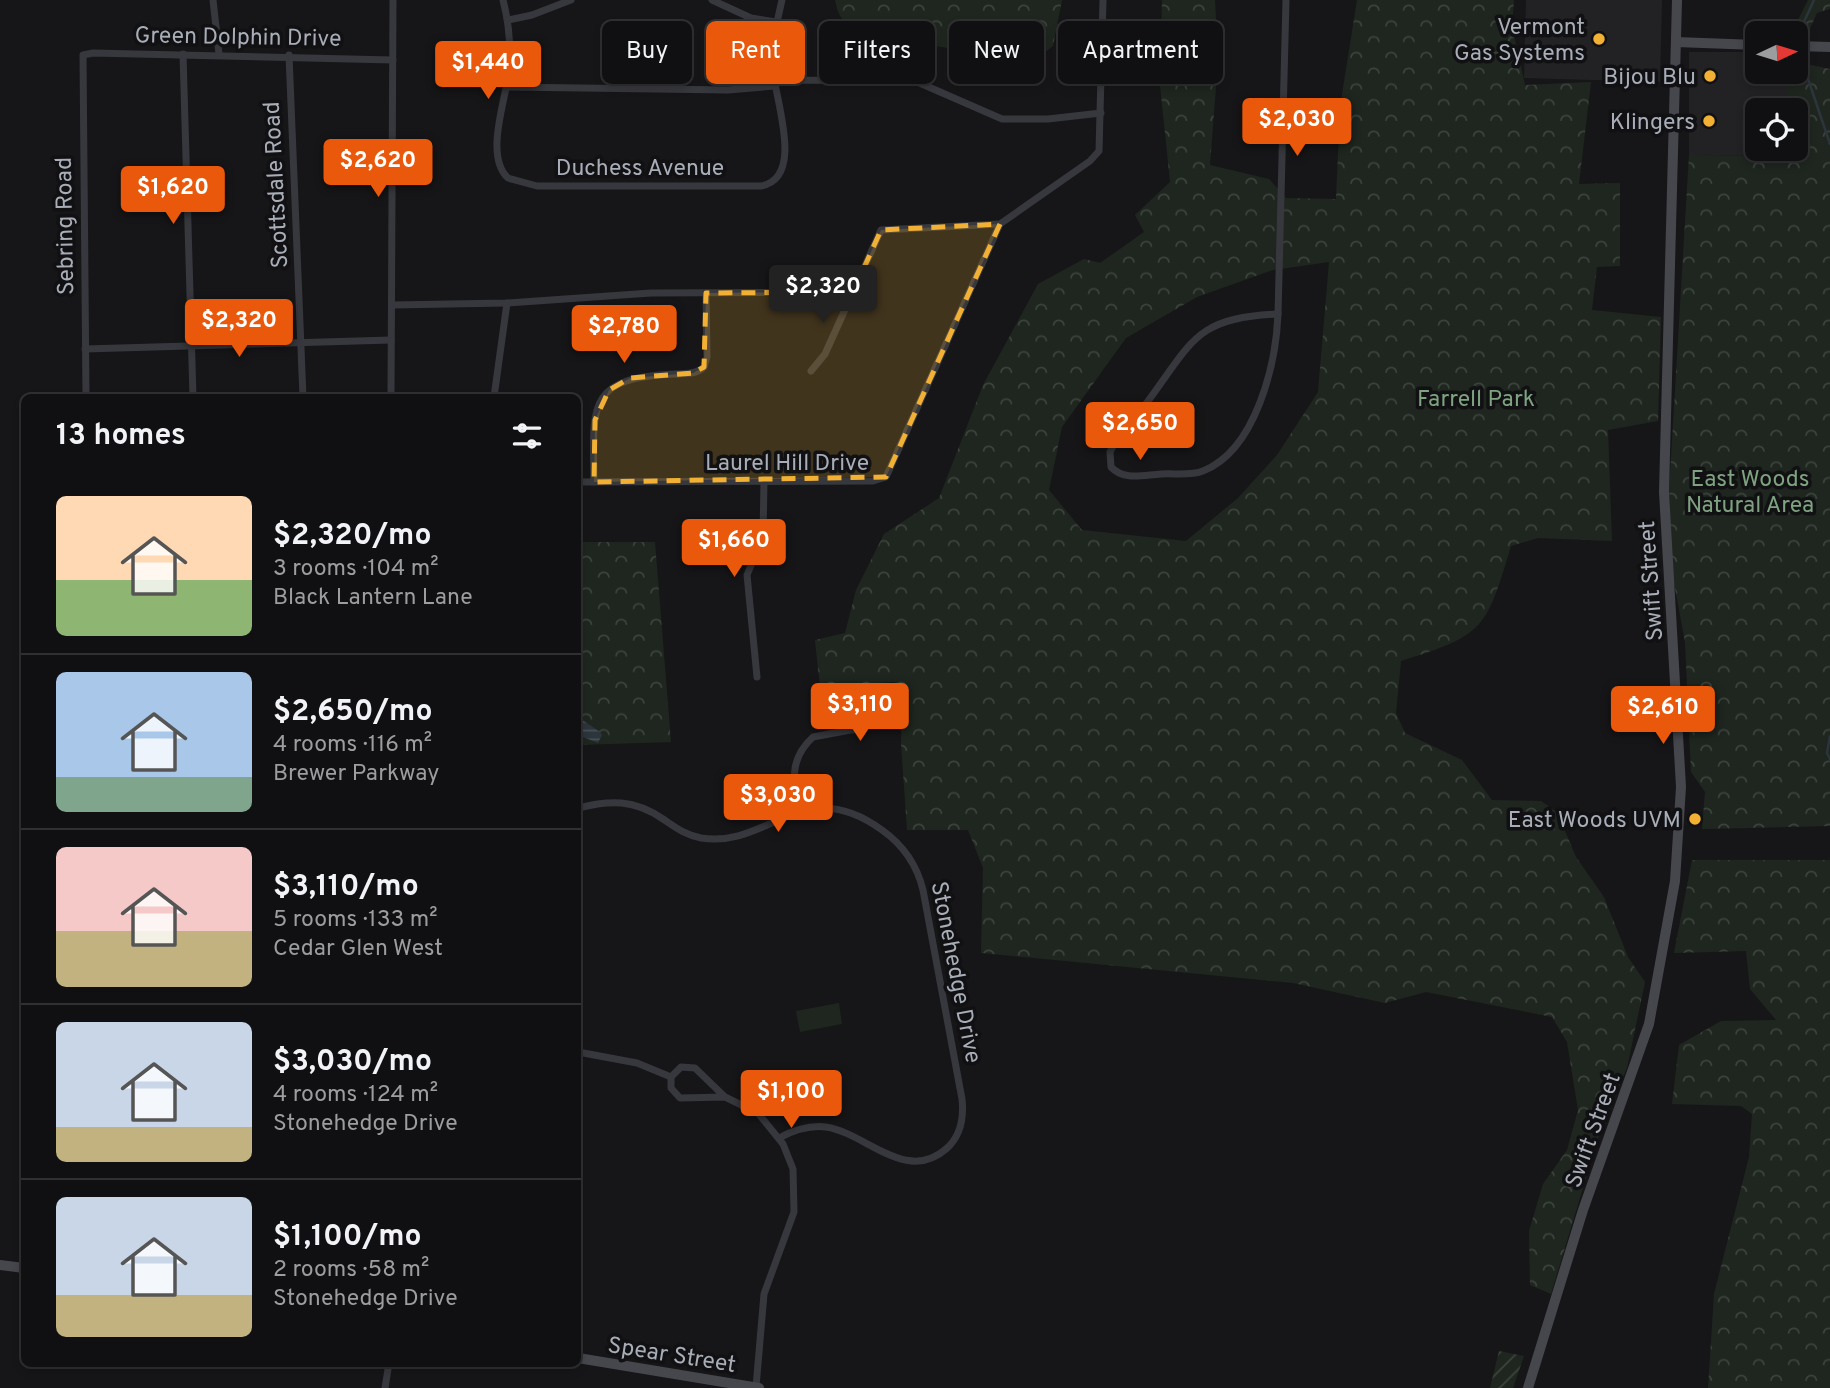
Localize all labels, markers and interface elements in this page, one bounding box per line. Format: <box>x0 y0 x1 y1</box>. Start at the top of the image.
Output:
place label: Vermont Gas Systems <box>1454 14 1585 69</box>
chip: Buy <box>602 21 692 84</box>
chip: Rent <box>706 21 805 84</box>
chip: Filters <box>819 21 935 84</box>
chip: New <box>949 21 1044 84</box>
chip: Apartment <box>1058 21 1223 84</box>
north arrow <box>1745 21 1808 84</box>
map controls <box>1745 21 1808 161</box>
street label: Green Dolphin Drive <box>134 22 342 55</box>
marker: Vermont Gas Systems <box>1591 31 1607 47</box>
pin: $1,440 <box>431 42 545 101</box>
text: $1,440 <box>451 49 525 78</box>
place label: Bijou Blu <box>1603 64 1696 93</box>
marker: Bijou Blu <box>1702 68 1718 84</box>
button: locate <box>1745 98 1808 161</box>
pin: $2,030 <box>1240 99 1354 158</box>
street label: Scottsdale Road <box>259 101 296 269</box>
text: $2,030 <box>1258 106 1336 135</box>
place label: Klingers <box>1610 109 1695 138</box>
marker: Klingers <box>1701 113 1717 129</box>
pin: $2,620 <box>321 140 435 199</box>
text: $2,620 <box>340 147 417 176</box>
street label: Duchess Avenue <box>556 155 724 184</box>
street label: Sebring Road <box>51 157 82 295</box>
pin: $1,620 <box>116 166 230 226</box>
text: $1,620 <box>137 174 209 203</box>
pin: $2,320 <box>766 266 880 325</box>
text: $2,320 <box>785 273 861 302</box>
pin: $2,320 <box>182 300 296 359</box>
pin: $2,780 <box>567 306 681 365</box>
text: $2,320 <box>201 307 277 336</box>
text: $2,780 <box>588 313 660 342</box>
park label: Farrell Park <box>1417 386 1535 415</box>
pin: $2,650 <box>1083 402 1197 462</box>
text: $2,650 <box>1102 410 1178 439</box>
icon: filters <box>508 417 546 455</box>
text: 13 homes <box>56 418 186 455</box>
street label: Laurel Hill Drive <box>705 450 869 479</box>
park label: East Woods Natural Area <box>1686 466 1814 521</box>
text: $2,320/mo <box>273 518 432 555</box>
pin: $1,660 <box>677 520 791 579</box>
street label: Swift Street <box>1634 520 1671 642</box>
icon: home <box>112 524 196 608</box>
text: $1,660 <box>698 527 770 556</box>
text: 3 rooms · 104 m² <box>273 555 438 584</box>
text: Black Lantern Lane <box>273 584 473 613</box>
pin: $3,110 <box>803 684 917 743</box>
pin: $2,610 <box>1606 686 1720 746</box>
text: $3,110 <box>827 691 893 720</box>
text: $2,650/mo <box>273 694 433 731</box>
text: $2,610 <box>1627 694 1699 723</box>
icon: home <box>112 700 196 784</box>
text: 4 rooms · 116 m² <box>273 731 432 760</box>
text: Brewer Parkway <box>273 760 439 789</box>
pin: $3,030 <box>721 774 835 834</box>
text: $3,030 <box>740 782 816 811</box>
place label: East Woods UVM <box>1508 807 1681 836</box>
marker: East Woods UVM <box>1687 811 1703 827</box>
text: $3,110/mo <box>273 869 419 906</box>
icon: home <box>112 875 196 959</box>
street label: Stonehedge Drive <box>923 879 986 1066</box>
text: 5 rooms · 133 m² <box>273 906 438 935</box>
text: Cedar Glen West <box>273 935 443 964</box>
text: $3,030/mo <box>273 1044 432 1081</box>
icon: home <box>112 1050 196 1134</box>
street label: Swift Street <box>1560 1069 1629 1192</box>
pin: $1,100 <box>734 1070 848 1130</box>
text: $1,100 <box>757 1078 825 1107</box>
text: 4 rooms · 124 m² <box>273 1081 438 1110</box>
text: Stonehedge Drive <box>273 1110 458 1139</box>
text: $1,100/mo <box>273 1219 422 1256</box>
icon: home <box>112 1225 196 1309</box>
text: 2 rooms · 58 m² <box>273 1256 429 1285</box>
text: Stonehedge Drive <box>273 1285 458 1314</box>
street label: Spear Street <box>605 1332 738 1381</box>

